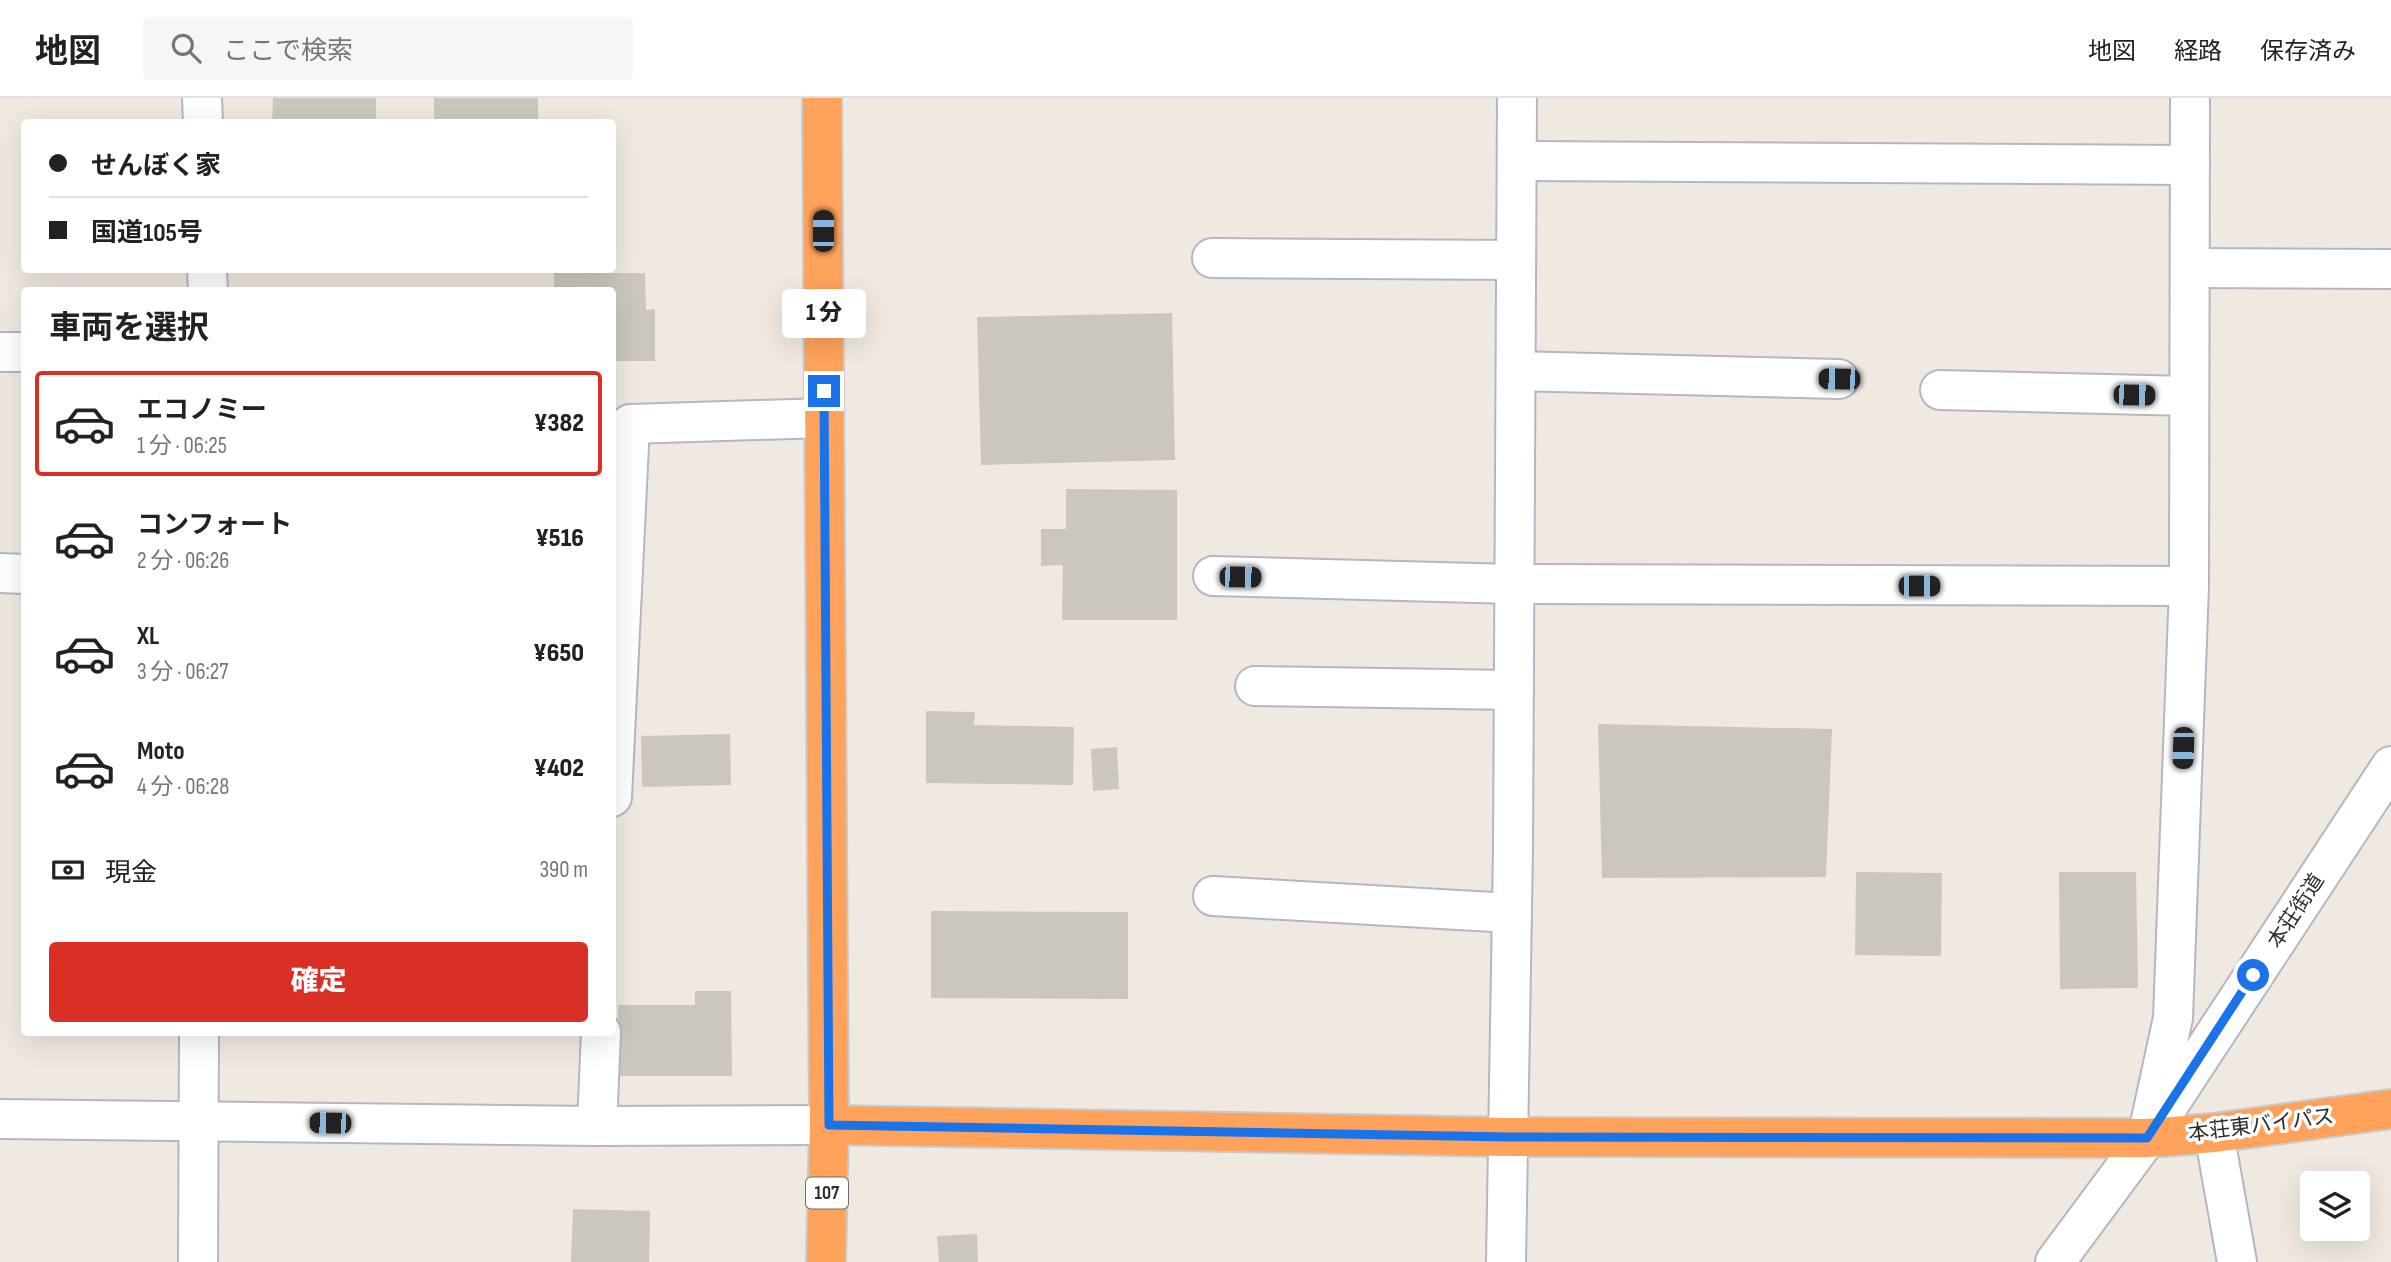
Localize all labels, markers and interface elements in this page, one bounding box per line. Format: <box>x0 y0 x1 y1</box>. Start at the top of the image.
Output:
search box <box>143 17 633 80</box>
icon: search <box>167 29 205 67</box>
text: 地図 <box>35 32 101 72</box>
text: ここで検索 <box>223 36 353 67</box>
text: 地図 <box>2088 37 2136 66</box>
text: 経路 <box>2174 37 2222 66</box>
text: 保存済み <box>2260 37 2356 66</box>
text: せんぼく家 <box>91 151 221 182</box>
car <box>813 210 834 252</box>
text: 国道105号 <box>91 218 203 249</box>
callout: 1 分 <box>782 289 866 338</box>
text: 1 分 <box>806 299 842 327</box>
text: 車両を選択 <box>49 309 209 348</box>
car <box>1818 368 1861 390</box>
route end <box>808 375 840 407</box>
car <box>2113 384 2156 406</box>
icon: car <box>53 392 116 455</box>
text: エコノミー <box>137 395 267 426</box>
text: ¥382 <box>534 408 584 439</box>
text: 1 分 · 06:25 <box>137 432 227 460</box>
icon: car <box>53 507 116 570</box>
text: コンフォート <box>137 510 292 541</box>
text: ¥516 <box>535 523 584 554</box>
text: 2 分 · 06:26 <box>137 547 229 575</box>
car <box>1219 566 1262 588</box>
car <box>1899 576 1941 597</box>
text: XL <box>137 621 159 652</box>
icon: car <box>53 622 116 685</box>
text: ¥650 <box>533 638 584 669</box>
text: 3 分 · 06:27 <box>137 658 229 686</box>
car <box>2172 727 2195 769</box>
text: Moto <box>137 736 185 767</box>
icon: car <box>53 737 116 800</box>
text: ¥402 <box>534 753 584 784</box>
text: 4 分 · 06:28 <box>137 773 229 801</box>
icon: cash <box>49 851 87 889</box>
text: 390 m <box>539 856 588 884</box>
text: 現金 <box>105 858 157 889</box>
street label: 本荘街道 <box>2263 869 2329 953</box>
button: 確定 <box>49 942 588 1022</box>
route start <box>2237 959 2269 991</box>
street label: 本荘東バイパス <box>2187 1104 2335 1146</box>
car <box>309 1112 352 1134</box>
map controls <box>2300 1171 2370 1241</box>
button: layers <box>2300 1171 2370 1241</box>
road number: 107 <box>806 1177 848 1208</box>

